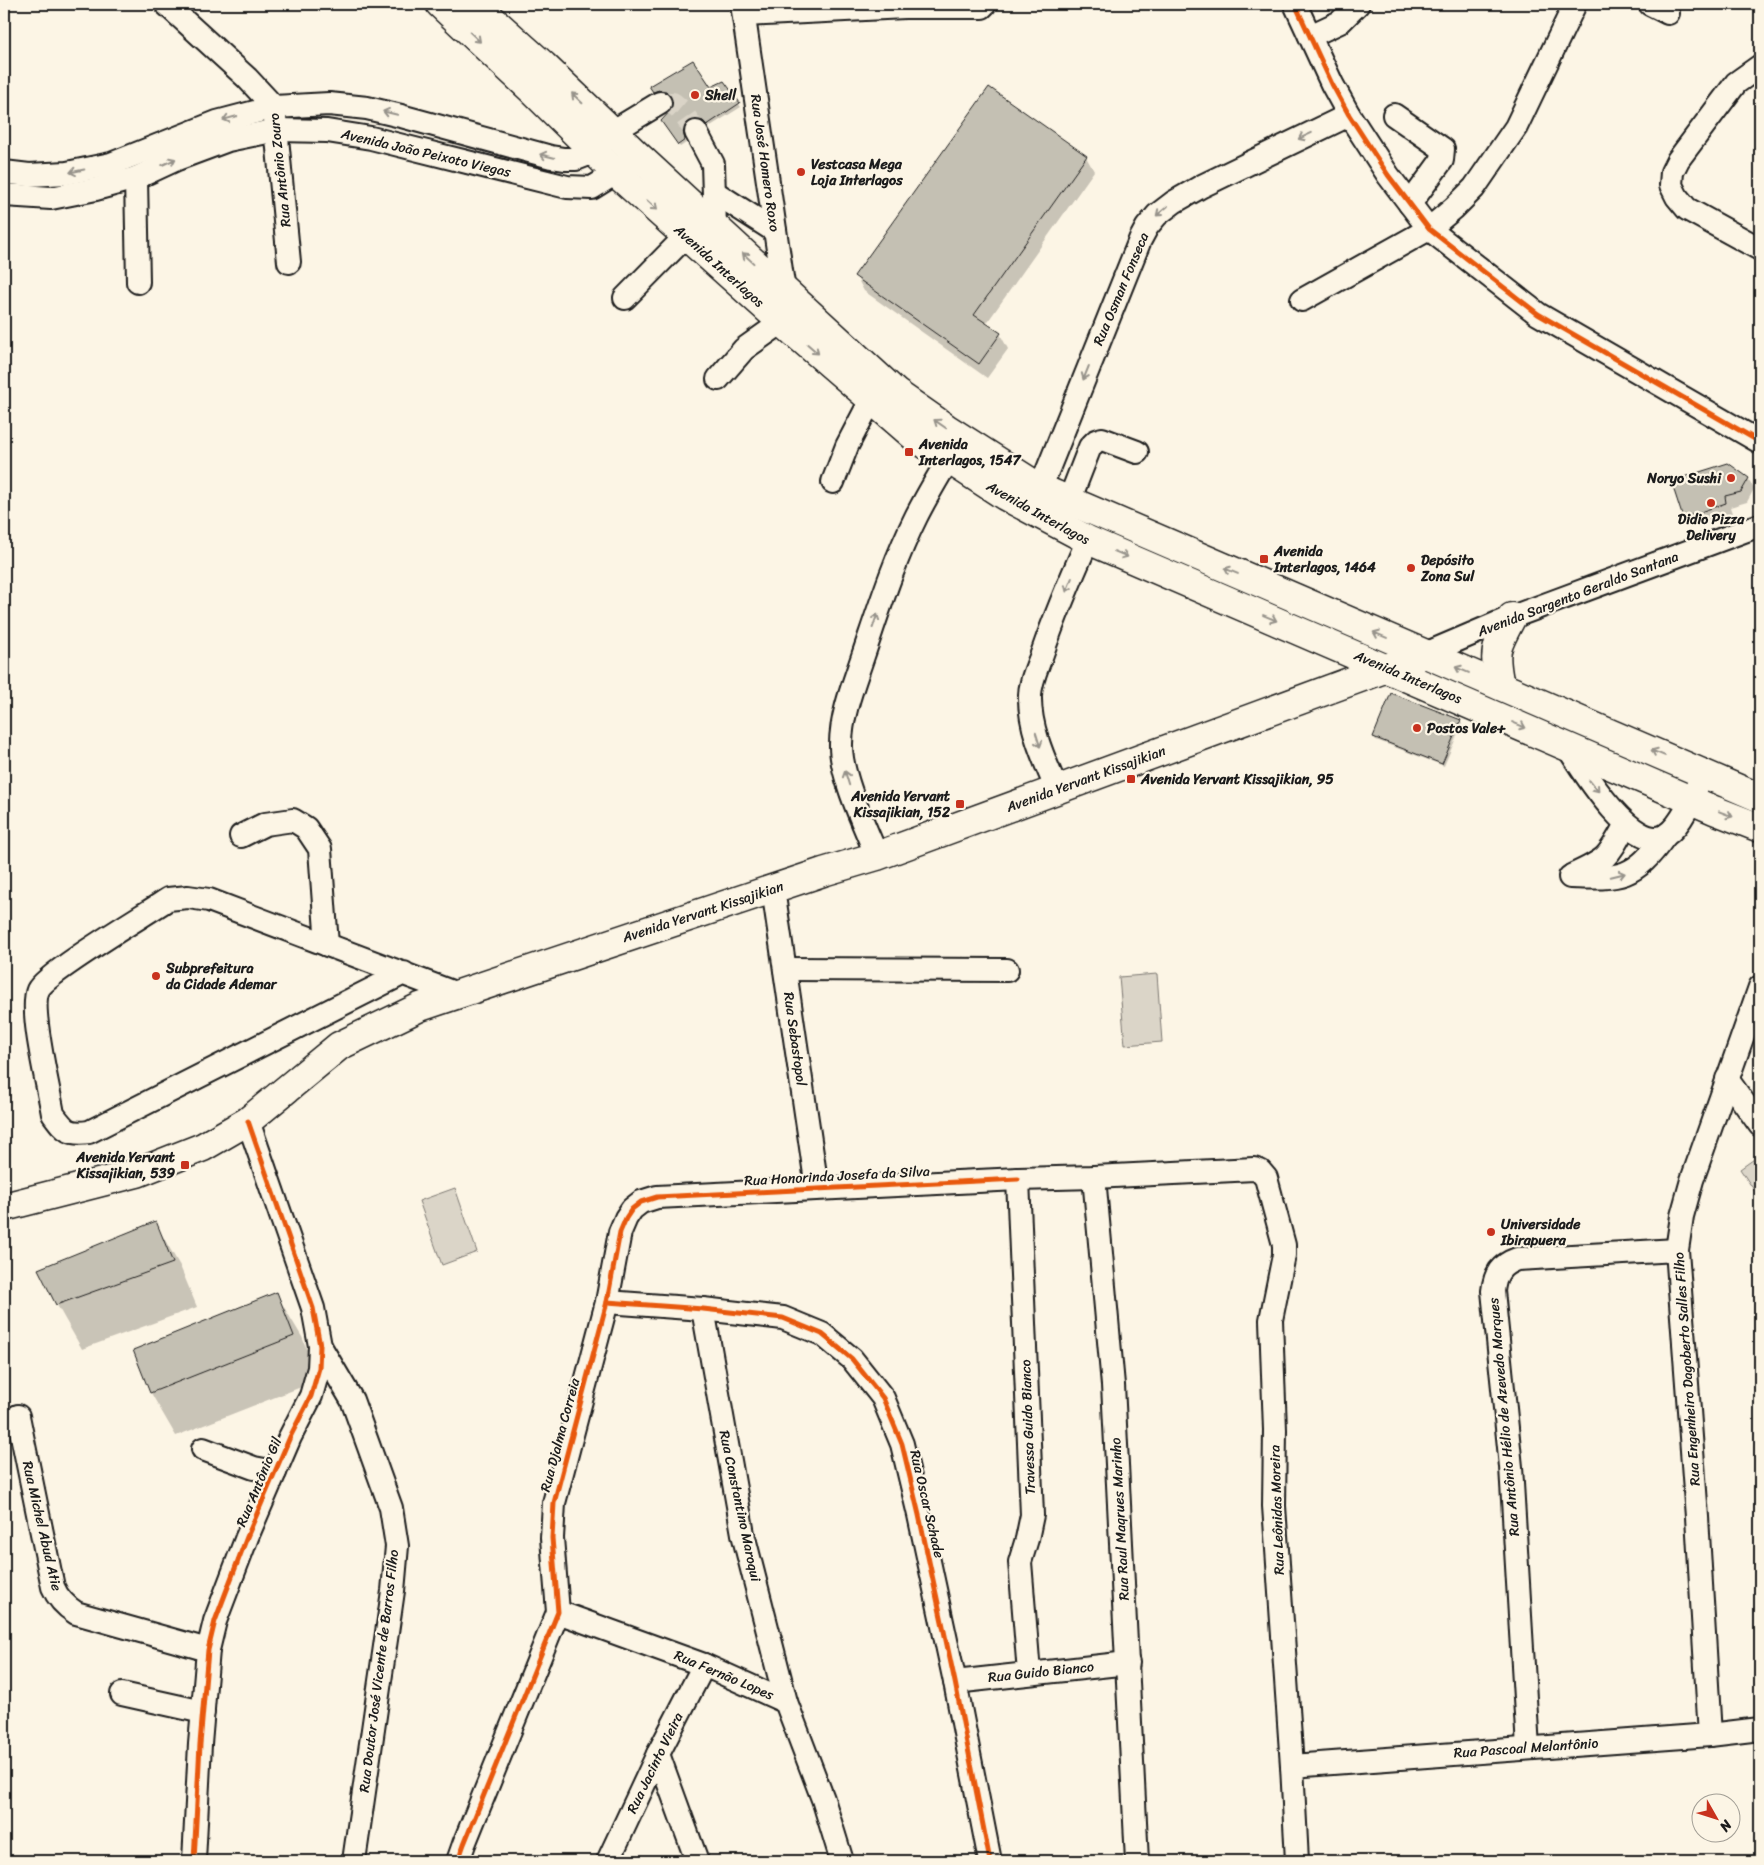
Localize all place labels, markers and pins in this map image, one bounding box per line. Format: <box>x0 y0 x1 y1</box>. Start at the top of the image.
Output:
place label: Shell <box>704 83 737 108</box>
marker: Shell <box>689 89 701 101</box>
place label: Vestcasa Mega Loja Interlagos <box>811 152 903 193</box>
marker: Vestcasa Mega Loja Interlagos <box>795 166 807 178</box>
place label: Avenida Interlagos, 1547 <box>918 432 1022 473</box>
marker: Avenida Interlagos, 1547 <box>903 446 915 458</box>
place label: Noryo Sushi <box>1646 466 1722 491</box>
marker: Noryo Sushi <box>1725 472 1737 484</box>
marker: Didio Pizza Delivery <box>1705 497 1717 509</box>
place label: Didio Pizza Delivery <box>1678 507 1745 548</box>
place label: Avenida Interlagos, 1464 <box>1273 539 1376 580</box>
place label: Depósito Zona Sul <box>1420 548 1475 589</box>
marker: Avenida Interlagos, 1464 <box>1258 553 1270 565</box>
marker: Depósito Zona Sul <box>1405 562 1417 574</box>
place label: Postos Vale+ <box>1427 716 1506 741</box>
marker: Postos Vale+ <box>1411 722 1423 734</box>
place label: Avenida Yervant Kissajikian, 95 <box>1140 767 1334 792</box>
marker: Avenida Yervant Kissajikian, 95 <box>1125 773 1137 785</box>
place label: Avenida Yervant Kissajikian, 152 <box>850 784 951 825</box>
marker: Avenida Yervant Kissajikian, 152 <box>954 798 966 810</box>
place label: Subprefeitura da Cidade Ademar <box>165 956 278 997</box>
marker: Subprefeitura da Cidade Ademar <box>150 970 162 982</box>
place label: Avenida Yervant Kissajikian, 539 <box>75 1145 176 1186</box>
marker: Avenida Yervant Kissajikian, 539 <box>179 1159 191 1171</box>
place label: Universidade Ibirapuera <box>1500 1212 1581 1253</box>
marker: Universidade Ibirapuera <box>1485 1226 1497 1238</box>

